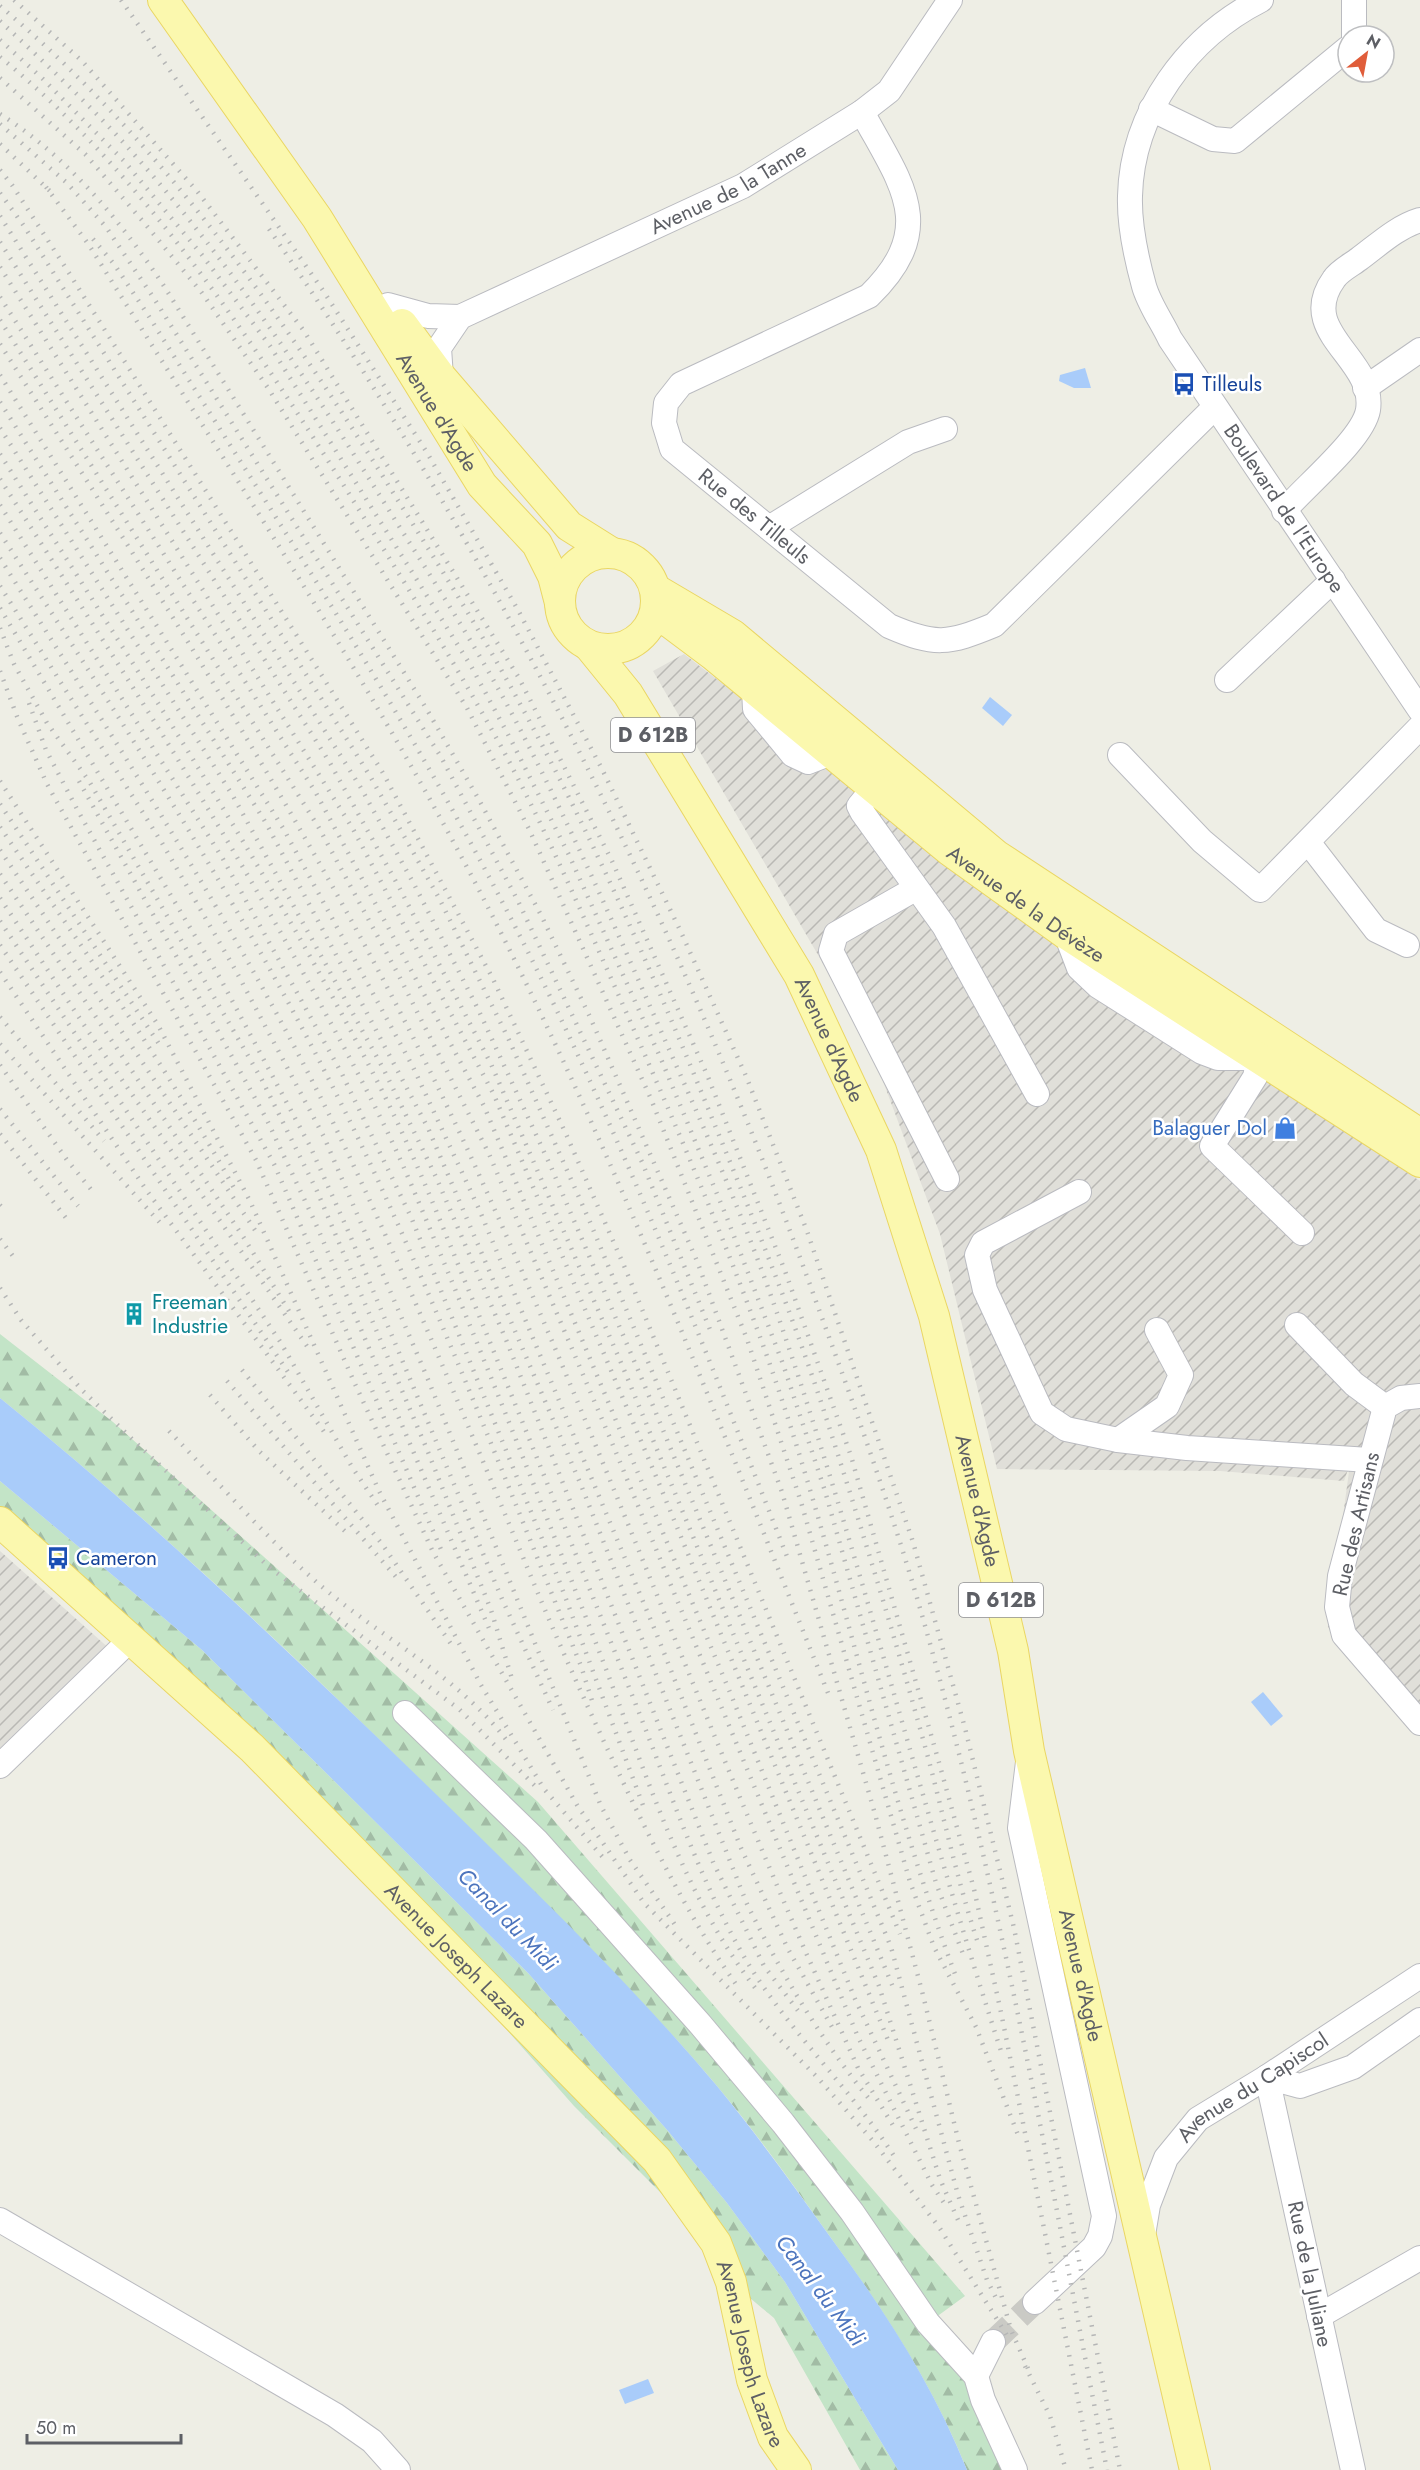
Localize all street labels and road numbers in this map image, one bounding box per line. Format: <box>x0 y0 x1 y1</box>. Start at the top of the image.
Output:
street label: Avenue de la Tanne <box>645 135 812 242</box>
street label: Avenue d'Agde <box>389 347 485 478</box>
street label: Boulevard de l'Europe <box>1216 418 1352 599</box>
street label: Rue des Tilleuls <box>692 461 817 571</box>
road number: D 612B <box>611 718 695 752</box>
street label: Avenue de la Dévèze <box>941 838 1111 970</box>
street label: Avenue d'Agde <box>787 972 872 1107</box>
street label: Avenue d'Agde <box>947 1431 1008 1570</box>
street label: Rue des Artisans <box>1325 1449 1387 1599</box>
road number: D 612B <box>959 1583 1043 1617</box>
street label: Avenue Joseph Lazare <box>378 1876 535 2036</box>
street label: Avenue d'Agde <box>1051 1906 1111 2045</box>
street label: Avenue du Capiscol <box>1170 2025 1334 2149</box>
street label: Rue de la Juliane <box>1280 2198 1340 2350</box>
street label: Avenue Joseph Lazare <box>709 2255 791 2454</box>

